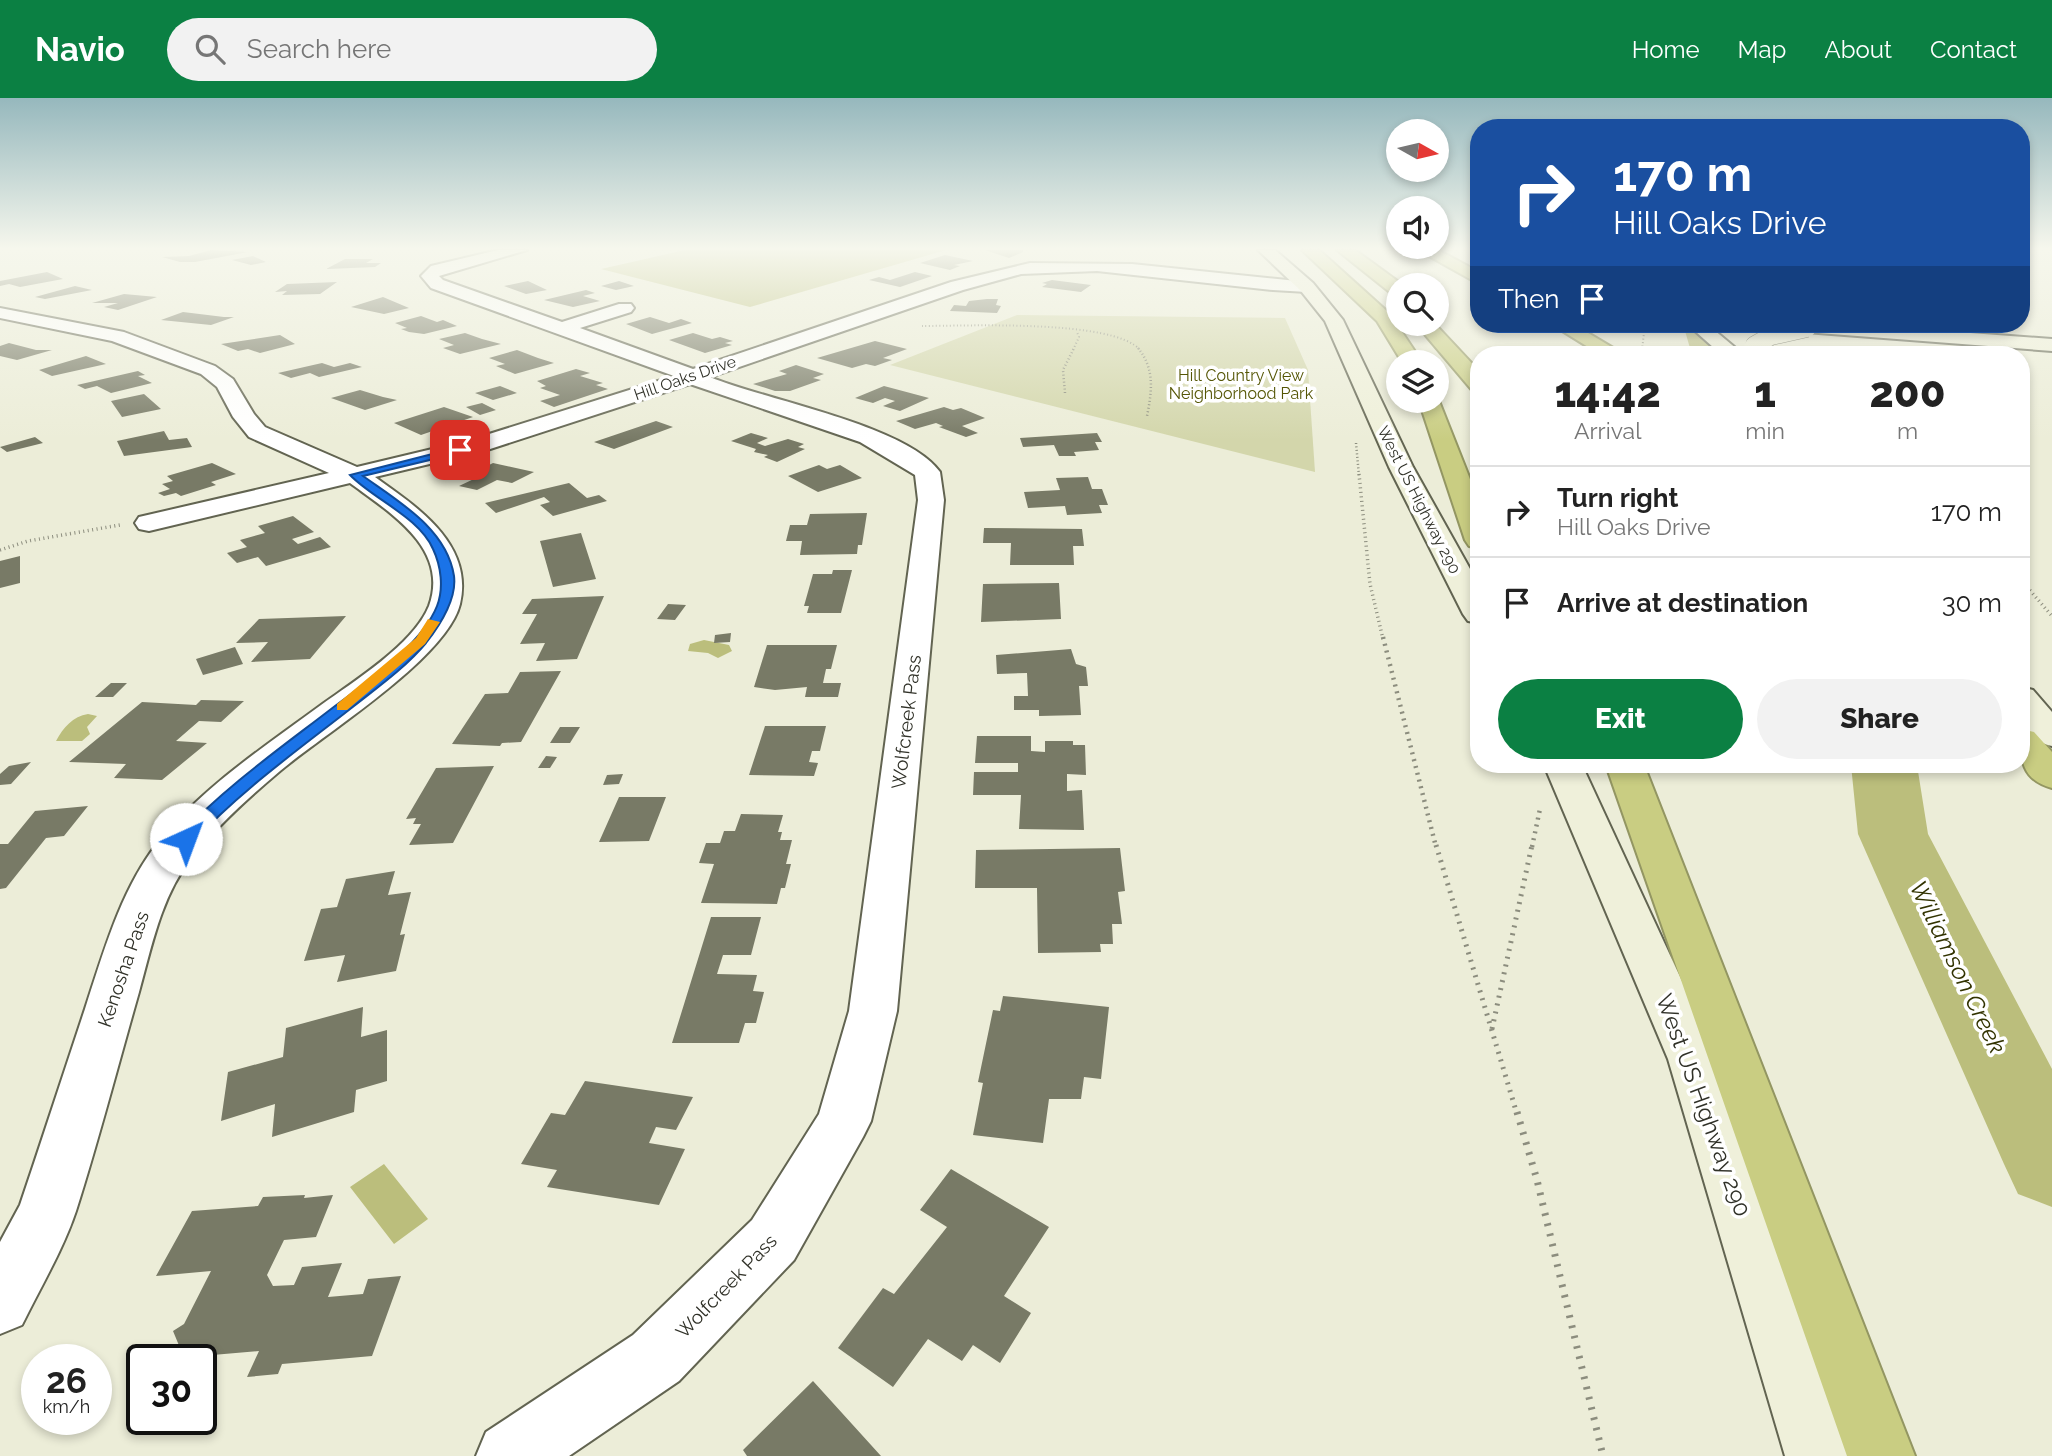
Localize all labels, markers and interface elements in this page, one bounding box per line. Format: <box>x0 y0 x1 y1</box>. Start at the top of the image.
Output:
search box <box>167 18 657 81</box>
text: Navio <box>35 30 125 69</box>
icon: search <box>191 30 229 68</box>
text: Search here <box>247 34 391 64</box>
text: Home <box>1632 35 1700 64</box>
text: Map <box>1738 35 1786 64</box>
text: About <box>1824 35 1892 64</box>
text: Contact <box>1930 35 2017 64</box>
north arrow <box>1386 119 1449 182</box>
map controls <box>1386 119 1449 413</box>
text: 170 m <box>1613 145 1752 202</box>
icon: right <box>1498 147 1589 238</box>
button: sound <box>1386 196 1449 259</box>
text: Hill Oaks Drive <box>1613 204 1826 241</box>
button: search <box>1386 273 1449 336</box>
icon: arrive <box>1573 280 1611 318</box>
text: Then <box>1498 284 1559 314</box>
button: layers <box>1386 350 1449 413</box>
street label: Hill Oaks Drive <box>631 352 739 404</box>
park label: Hill Country View Neighborhood Park <box>1169 366 1314 403</box>
text: 14:42 <box>1555 368 1661 417</box>
text: 1 <box>1754 368 1776 417</box>
text: 200 <box>1869 368 1945 417</box>
text: Arrival <box>1574 417 1641 444</box>
text: min <box>1745 417 1785 444</box>
text: m <box>1897 417 1918 444</box>
pin <box>430 420 490 480</box>
street label: West US Highway 290 <box>1373 423 1465 577</box>
icon: arrive <box>441 431 479 469</box>
text: Turn right <box>1557 483 1678 513</box>
icon: right <box>1498 493 1536 531</box>
text: 170 m <box>1931 497 2002 527</box>
text: Hill Oaks Drive <box>1557 513 1710 540</box>
icon: arrive <box>1498 584 1536 622</box>
text: Arrive at destination <box>1557 588 1808 618</box>
text: 30 m <box>1942 588 2002 618</box>
street label: Wolfcreek Pass <box>887 653 925 791</box>
button: Exit <box>1498 679 1743 759</box>
button: Share <box>1757 679 2002 759</box>
position arrow <box>149 802 223 876</box>
water label: Williamson Creek <box>1904 876 2012 1058</box>
street label: Kenosha Pass <box>93 908 153 1030</box>
street label: West US Highway 290 <box>1651 990 1757 1220</box>
street label: Wolfcreek Pass <box>671 1230 781 1342</box>
speed limit sign: 30 <box>126 1344 217 1435</box>
text: 26 <box>46 1360 87 1401</box>
text: km/h <box>43 1396 90 1417</box>

